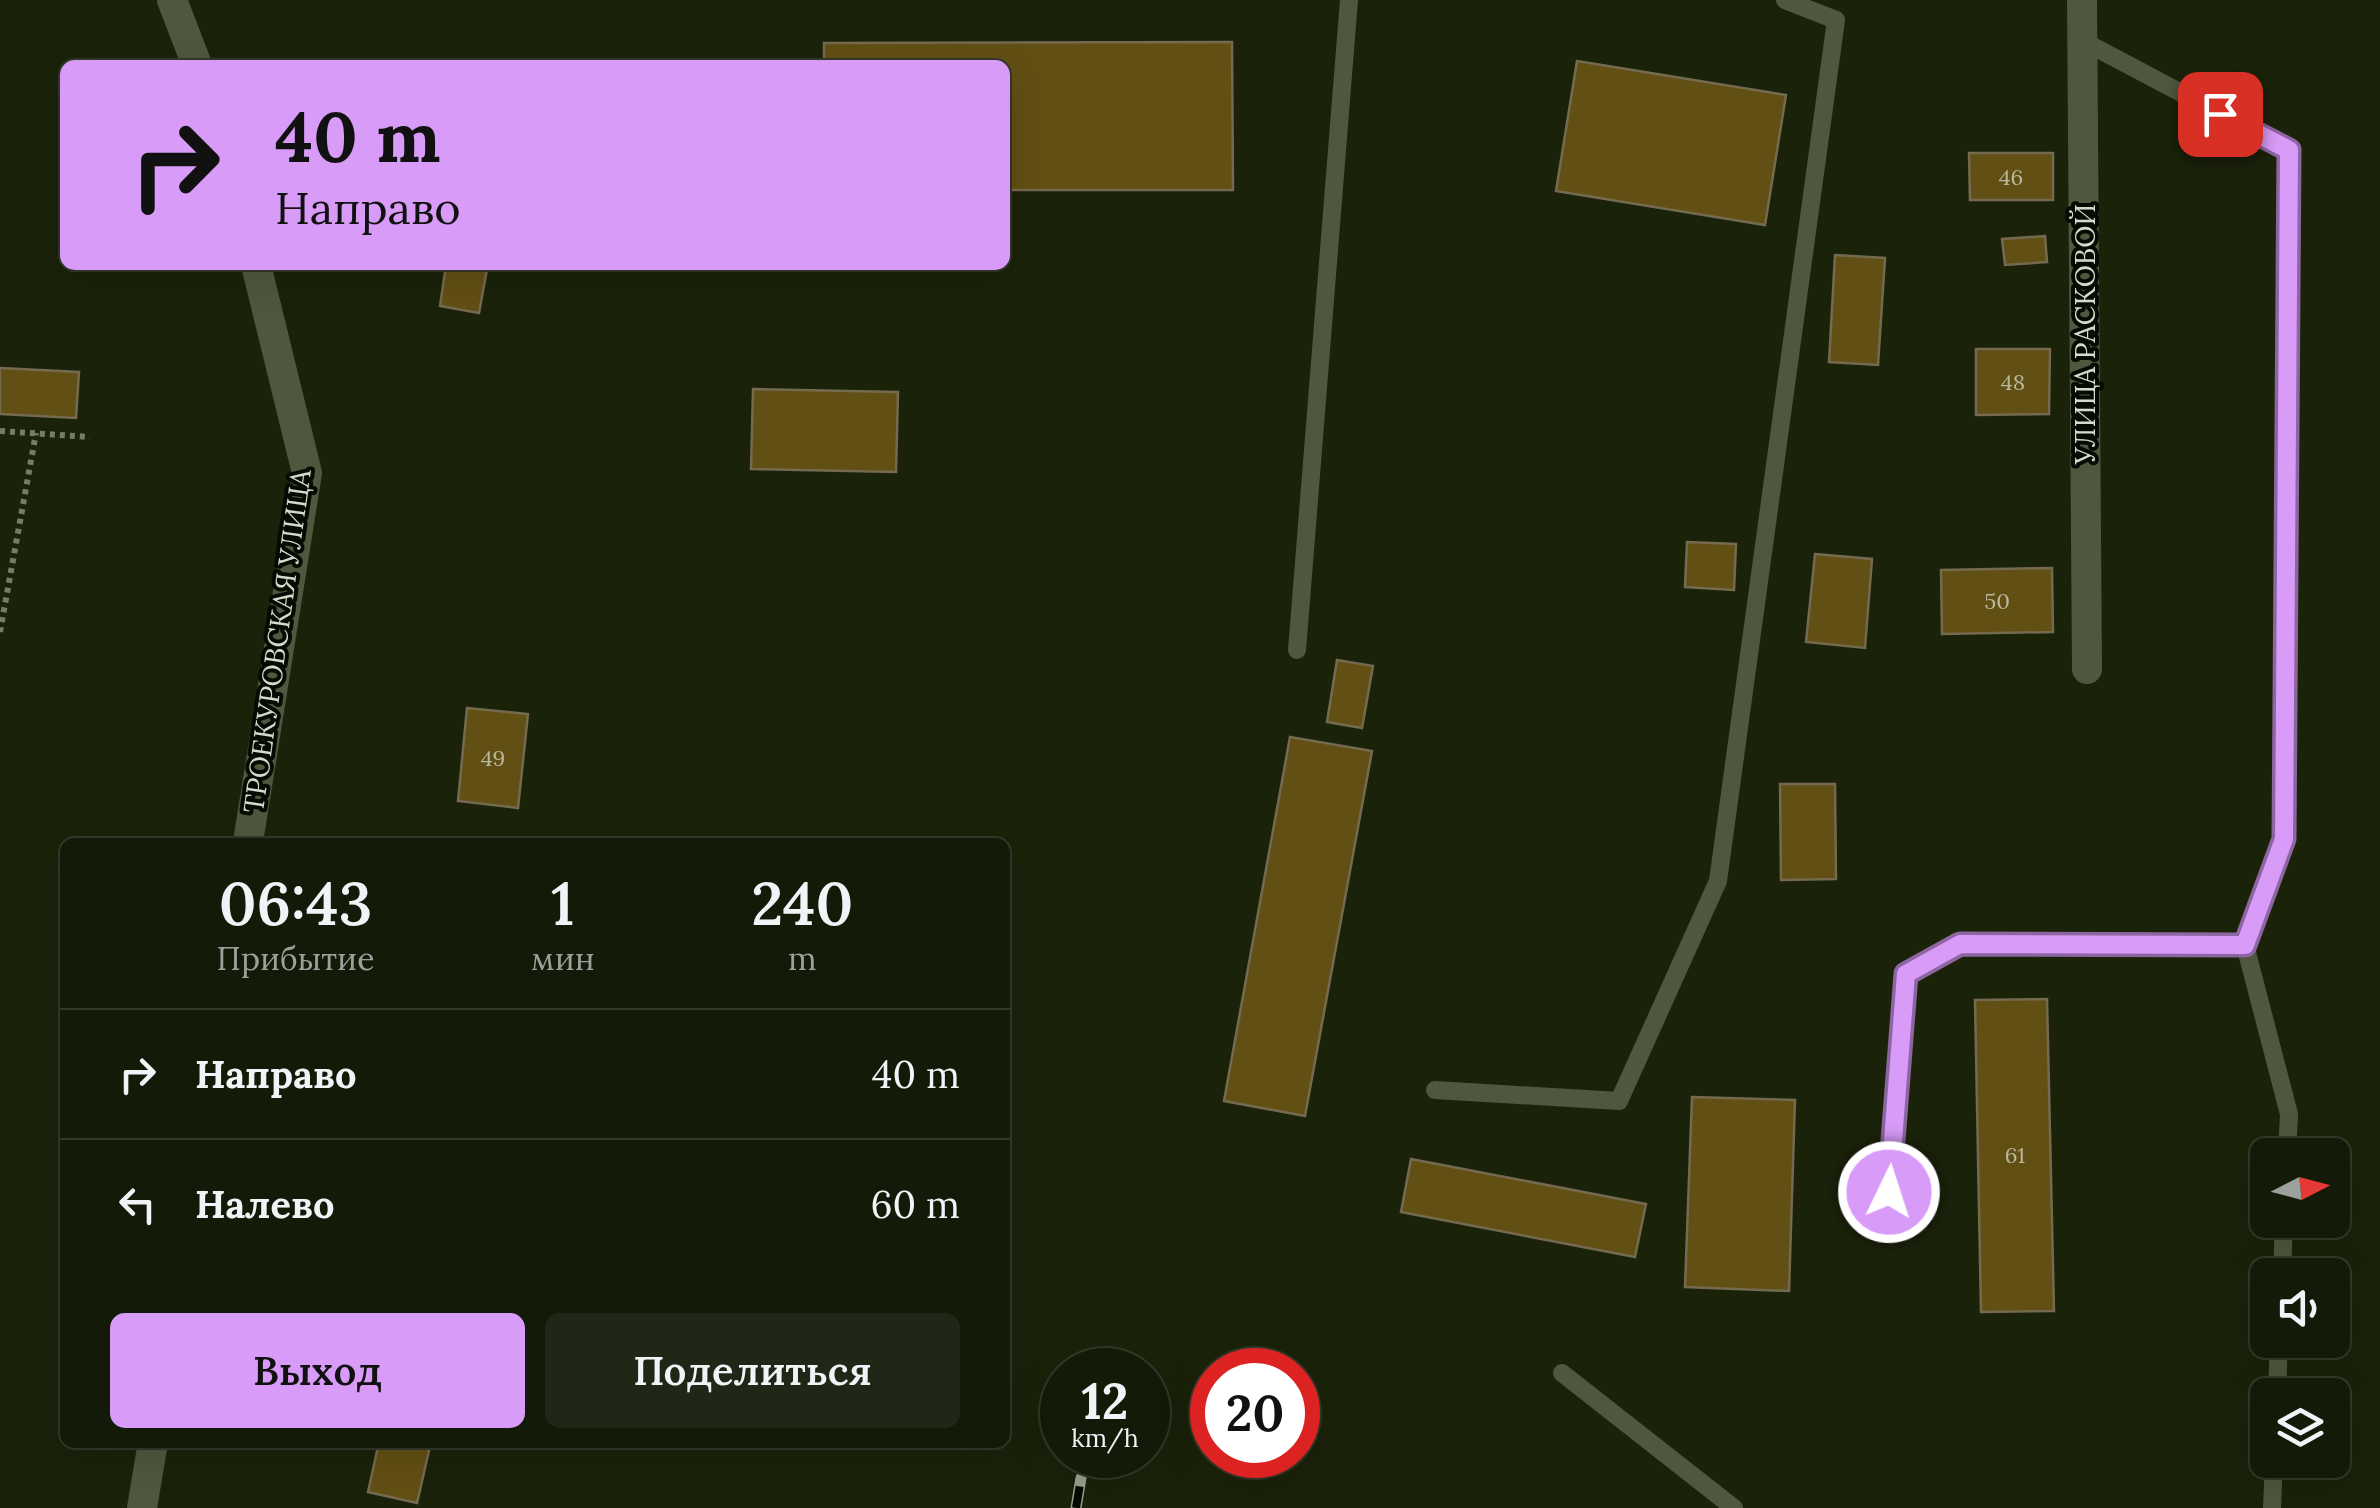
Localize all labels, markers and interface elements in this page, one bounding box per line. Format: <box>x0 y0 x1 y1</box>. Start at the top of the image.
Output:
pin <box>2178 72 2263 157</box>
icon: arrive <box>2193 87 2248 142</box>
text: 40 m <box>275 92 441 181</box>
icon: right <box>110 100 240 230</box>
house number: 46 <box>1999 163 2023 191</box>
text: Направо <box>275 179 461 236</box>
street label: УЛИЦА РАСКОВОЙ <box>2067 204 2103 465</box>
house number: 48 <box>2001 368 2025 396</box>
street label: ТРОЕКУРОВСКАЯ УЛИЦА <box>235 466 319 815</box>
house number: 50 <box>1984 587 2010 615</box>
house number: 49 <box>481 744 505 772</box>
text: 06:43 <box>219 865 372 941</box>
text: 1 <box>551 865 575 941</box>
text: 240 <box>751 865 853 941</box>
text: Прибытие <box>217 938 375 979</box>
text: мин <box>531 938 595 979</box>
text: m <box>788 938 817 979</box>
icon: right <box>110 1047 165 1102</box>
text: Направо <box>195 1050 357 1098</box>
text: 40 m <box>872 1050 960 1098</box>
north arrow <box>2250 1138 2350 1238</box>
map controls <box>2250 1138 2350 1478</box>
position arrow <box>1837 1140 1941 1244</box>
house number: 61 <box>2005 1141 2025 1169</box>
icon: left <box>110 1177 165 1232</box>
text: Налево <box>195 1180 335 1228</box>
text: 60 m <box>870 1180 960 1228</box>
button: sound <box>2250 1258 2350 1358</box>
button: Выход <box>110 1313 525 1428</box>
button: Поделиться <box>545 1313 960 1428</box>
speed limit sign: 20 <box>1190 1348 1320 1478</box>
text: 12 <box>1082 1369 1128 1433</box>
button: layers <box>2250 1378 2350 1478</box>
text: km/h <box>1071 1422 1139 1454</box>

